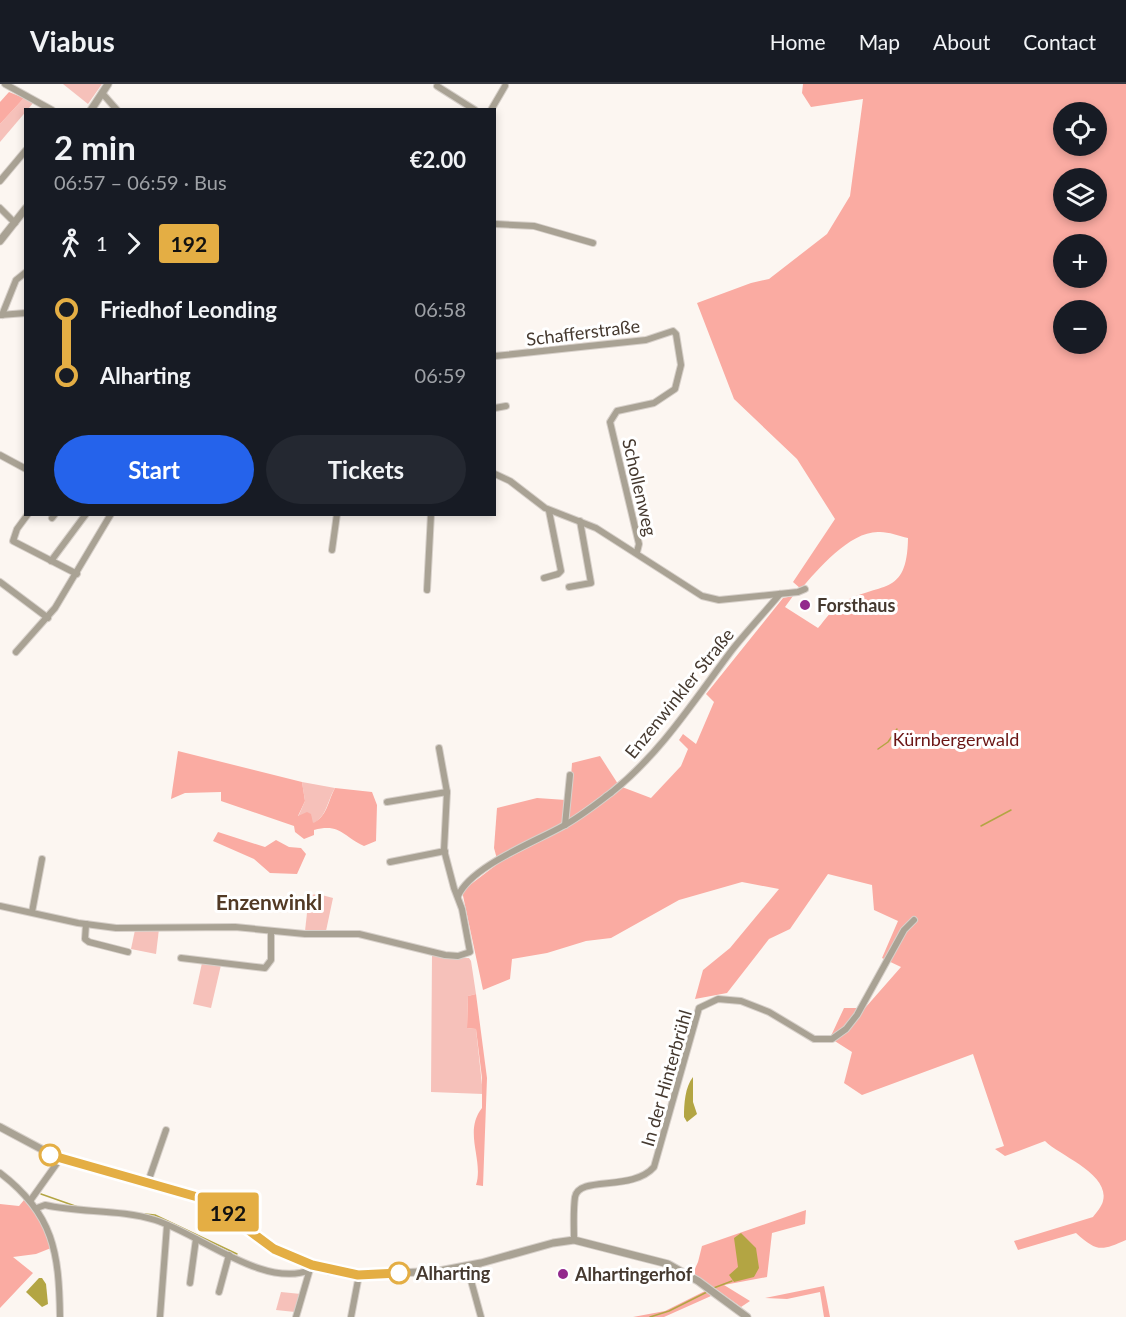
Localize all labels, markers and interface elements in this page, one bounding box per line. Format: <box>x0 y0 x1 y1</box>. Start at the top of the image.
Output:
text: Viabus <box>30 24 115 58</box>
text: Home <box>770 29 826 54</box>
text: Map <box>859 29 900 54</box>
text: About <box>933 29 990 54</box>
text: Contact <box>1023 29 1096 54</box>
map controls <box>1053 102 1107 354</box>
button: locate <box>1053 102 1107 156</box>
text: 2 min <box>54 127 136 167</box>
text: €2.00 <box>410 146 466 173</box>
button: layers <box>1053 168 1107 222</box>
text: 06:57 – 06:59 · Bus <box>54 170 227 194</box>
icon: walk <box>54 227 87 260</box>
icon: forward <box>117 227 150 260</box>
text: 1 <box>96 231 108 255</box>
text: 192 <box>171 231 207 256</box>
button: + <box>1053 234 1107 288</box>
text: Friedhof Leonding <box>100 296 277 323</box>
text: 06:58 <box>415 297 466 321</box>
button: − <box>1053 300 1107 354</box>
street label: Schafferstraße <box>525 314 641 350</box>
text: Alharting <box>100 362 191 389</box>
text: 06:59 <box>415 363 466 387</box>
button: Start <box>54 435 254 504</box>
button: Tickets <box>266 435 466 504</box>
street label: Schollenweg <box>618 436 662 538</box>
place label: Forsthaus <box>817 594 895 616</box>
marker: Forsthaus <box>798 598 812 612</box>
street label: Enzenwinkler Straße <box>620 624 738 762</box>
park label: Kürnbergerwald <box>893 728 1019 750</box>
district label: Enzenwinkl <box>216 889 322 914</box>
street label: In der Hinterbrühl <box>636 1007 696 1149</box>
unlabelled marker <box>39 1144 61 1166</box>
line badge: 192 <box>194 1192 262 1232</box>
text: 192 <box>210 1200 246 1225</box>
marker: Alharting <box>388 1262 410 1284</box>
place label: Alharting <box>415 1262 491 1284</box>
place label: Alhartingerhof <box>574 1263 693 1285</box>
marker: Alhartingerhof <box>556 1267 570 1281</box>

